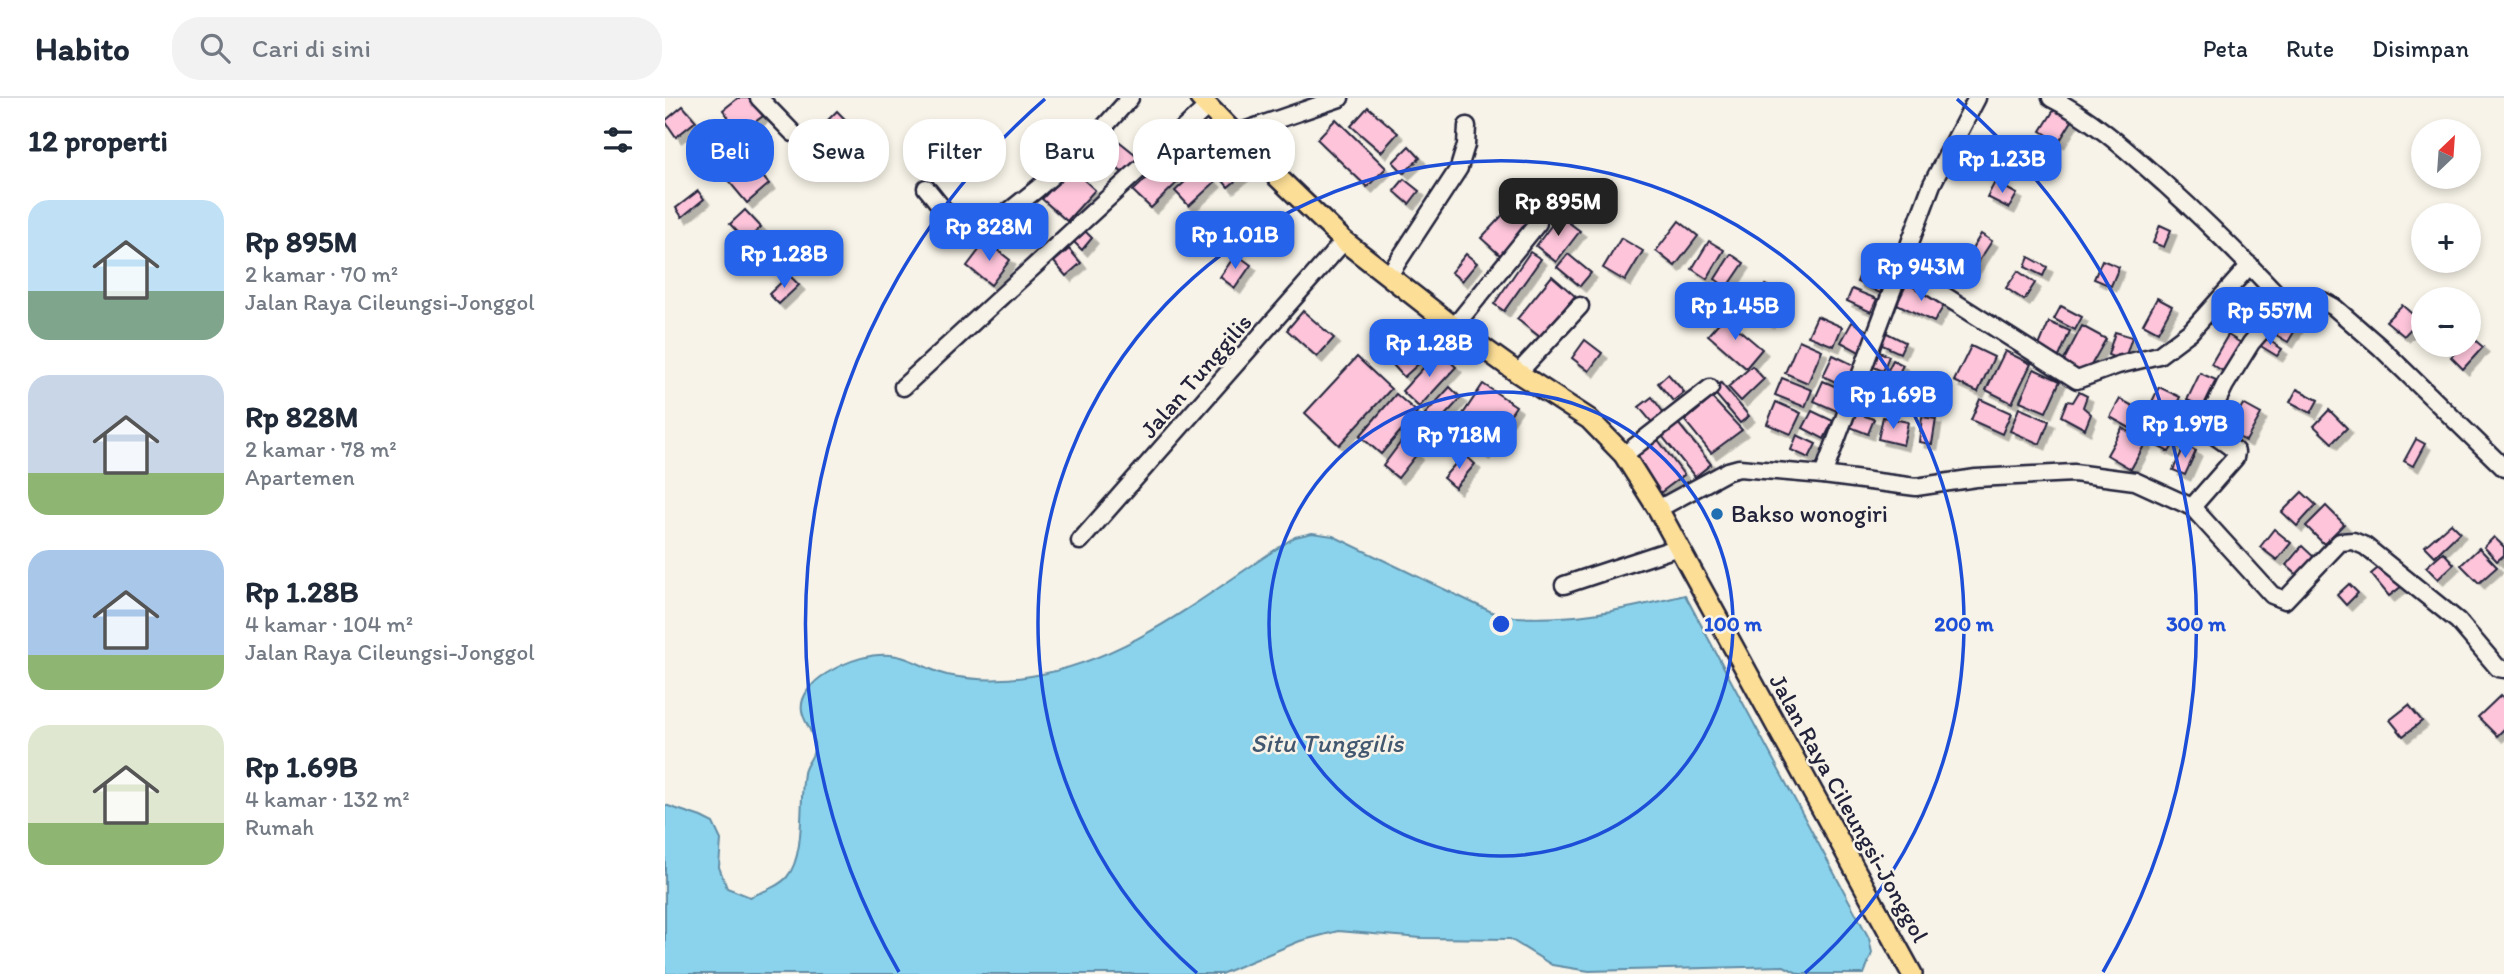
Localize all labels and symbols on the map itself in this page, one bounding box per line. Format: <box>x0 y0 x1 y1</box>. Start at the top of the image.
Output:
north arrow <box>2411 119 2481 189</box>
pin: Rp 1.23B <box>1930 136 2074 195</box>
pin: Rp 895M <box>1493 178 1623 238</box>
pin: Rp 828M <box>924 204 1054 263</box>
pin: Rp 1.01B <box>1163 212 1307 271</box>
pin: Rp 1.28B <box>712 230 856 290</box>
pin: Rp 943M <box>1856 244 1986 303</box>
pin: Rp 1.45B <box>1663 282 1807 342</box>
pin: Rp 557M <box>2205 288 2335 347</box>
street label: Jalan Tunggilis <box>1134 308 1257 444</box>
pin: Rp 1.28B <box>1357 320 1501 379</box>
pin: Rp 1.69B <box>1821 372 1965 431</box>
pin: Rp 1.97B <box>2113 400 2257 460</box>
pin: Rp 718M <box>1394 412 1524 471</box>
place label: Bakso wonogiri <box>1731 499 1888 528</box>
marker: Bakso wonogiri <box>1709 506 1725 522</box>
text: 100 m <box>1704 611 1762 636</box>
text: 200 m <box>1934 611 1994 636</box>
text: 300 m <box>2166 611 2226 636</box>
centre of rings <box>1489 612 1513 636</box>
street label: Jalan Raya Cileungsi-Jonggol <box>1763 669 1935 947</box>
water label: Situ Tunggilis <box>1250 727 1405 759</box>

